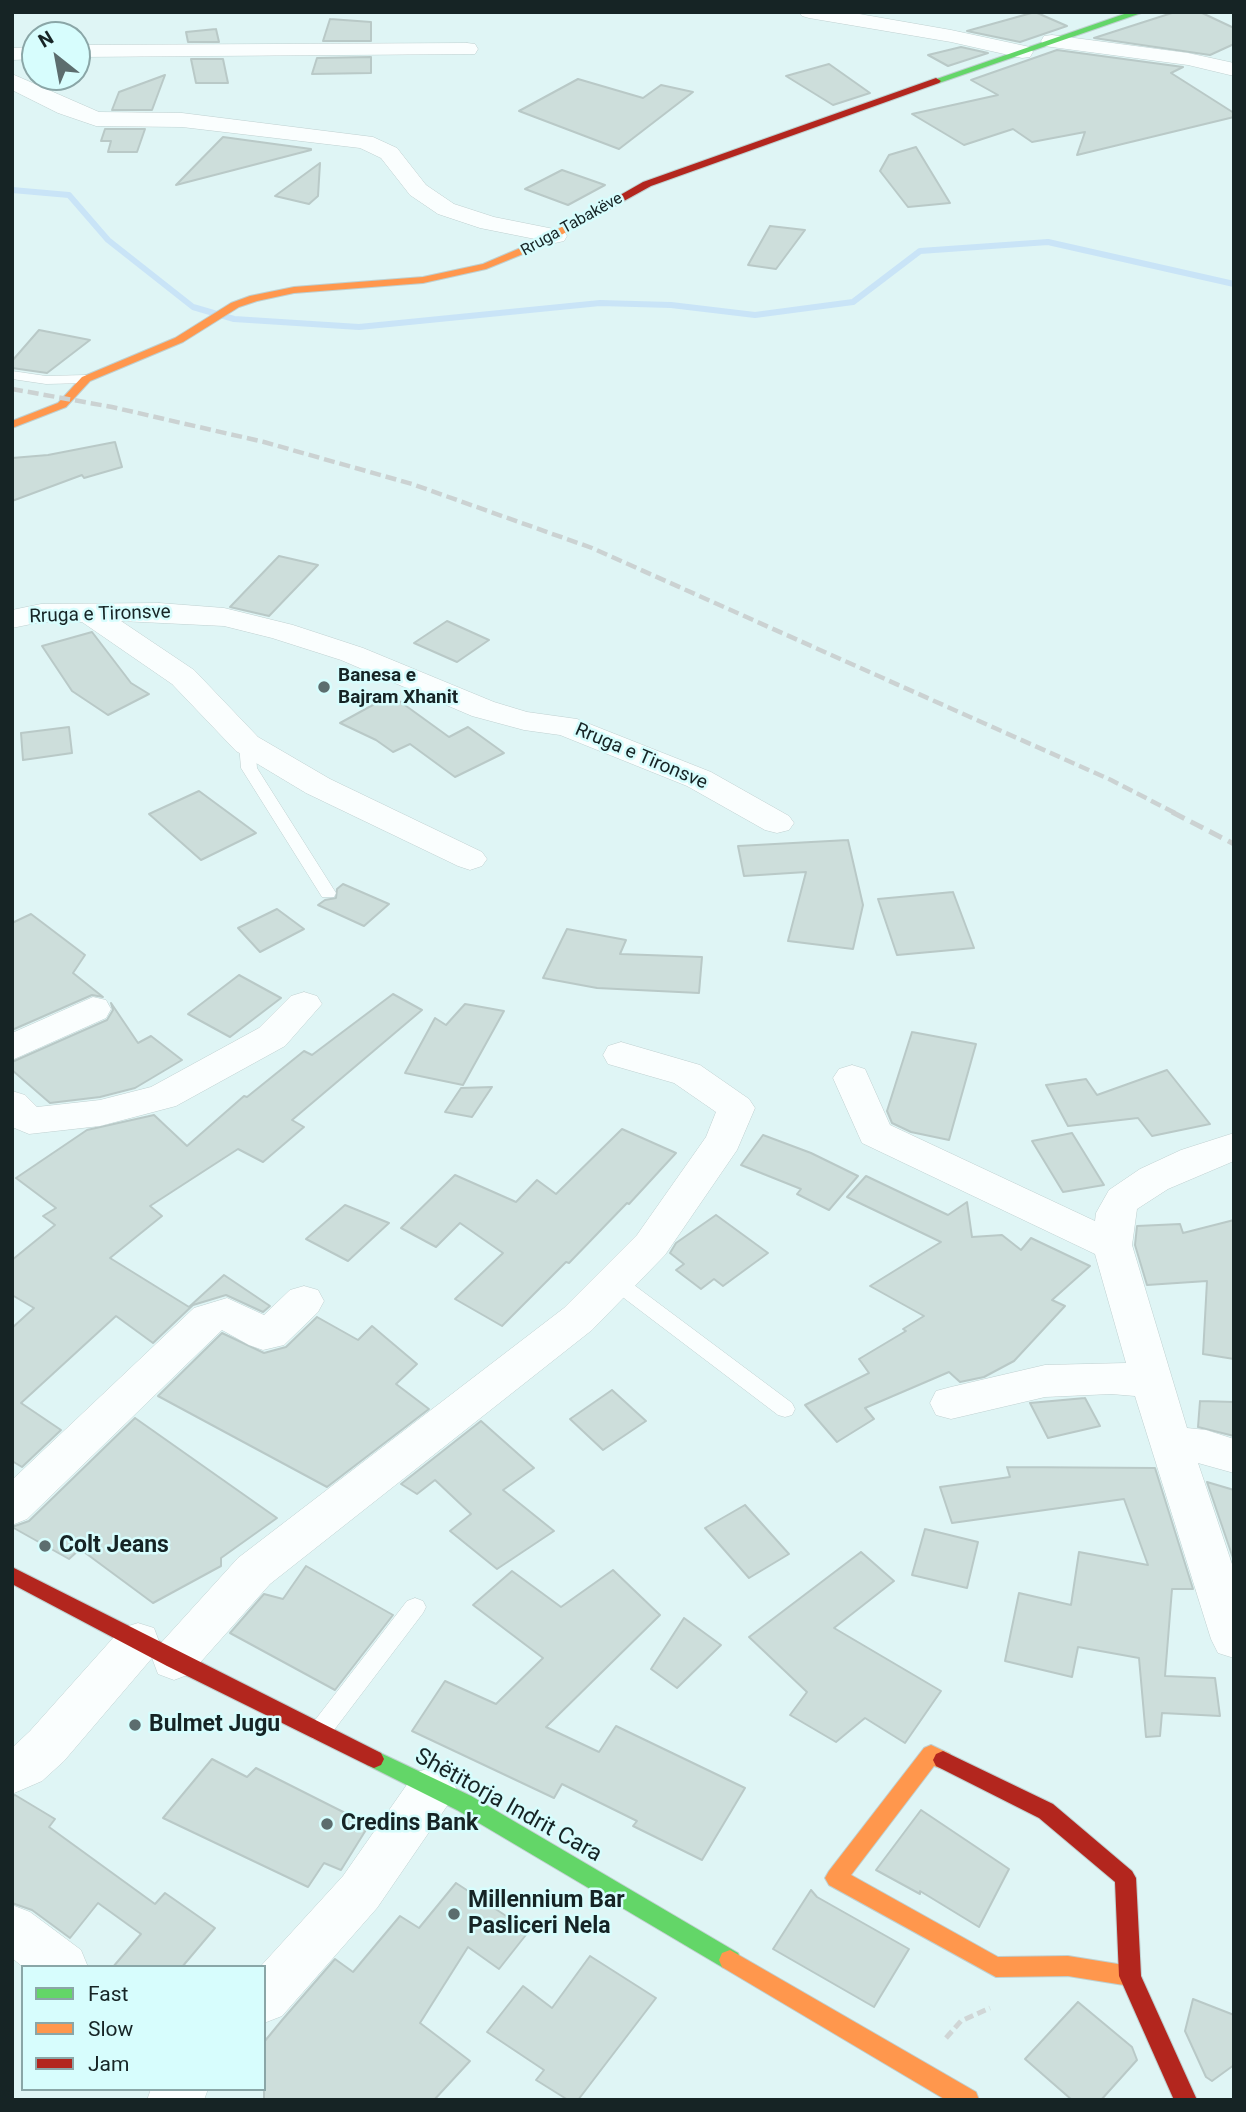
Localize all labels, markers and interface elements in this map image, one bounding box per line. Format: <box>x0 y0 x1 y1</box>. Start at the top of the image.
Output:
north arrow <box>21 21 91 91</box>
text: N <box>34 26 58 53</box>
street label: Rruga Tabakëve <box>518 189 626 261</box>
street label: Rruga e Tironsve <box>29 601 171 629</box>
place label: Banesa e Bajram Xhanit <box>338 665 458 709</box>
marker: Banesa e Bajram Xhanit <box>316 679 332 695</box>
street label: Rruga e Tironsve <box>571 719 711 795</box>
place label: Colt Jeans <box>59 1532 169 1560</box>
marker: Colt Jeans <box>37 1538 53 1554</box>
place label: Bulmet Jugu <box>149 1711 280 1739</box>
marker: Bulmet Jugu <box>127 1717 143 1733</box>
street label: Shëtitorja Indrit Cara <box>410 1743 606 1869</box>
place label: Credins Bank <box>341 1810 478 1838</box>
marker: Credins Bank <box>319 1816 335 1832</box>
place label: Millennium Bar Pasliceri Nela <box>468 1887 625 1941</box>
marker: Millennium Bar Pasliceri Nela <box>446 1906 462 1922</box>
legend <box>21 1965 266 2091</box>
text: Fast <box>88 1982 128 2006</box>
text: Slow <box>88 2017 133 2041</box>
text: Jam <box>88 2052 129 2076</box>

